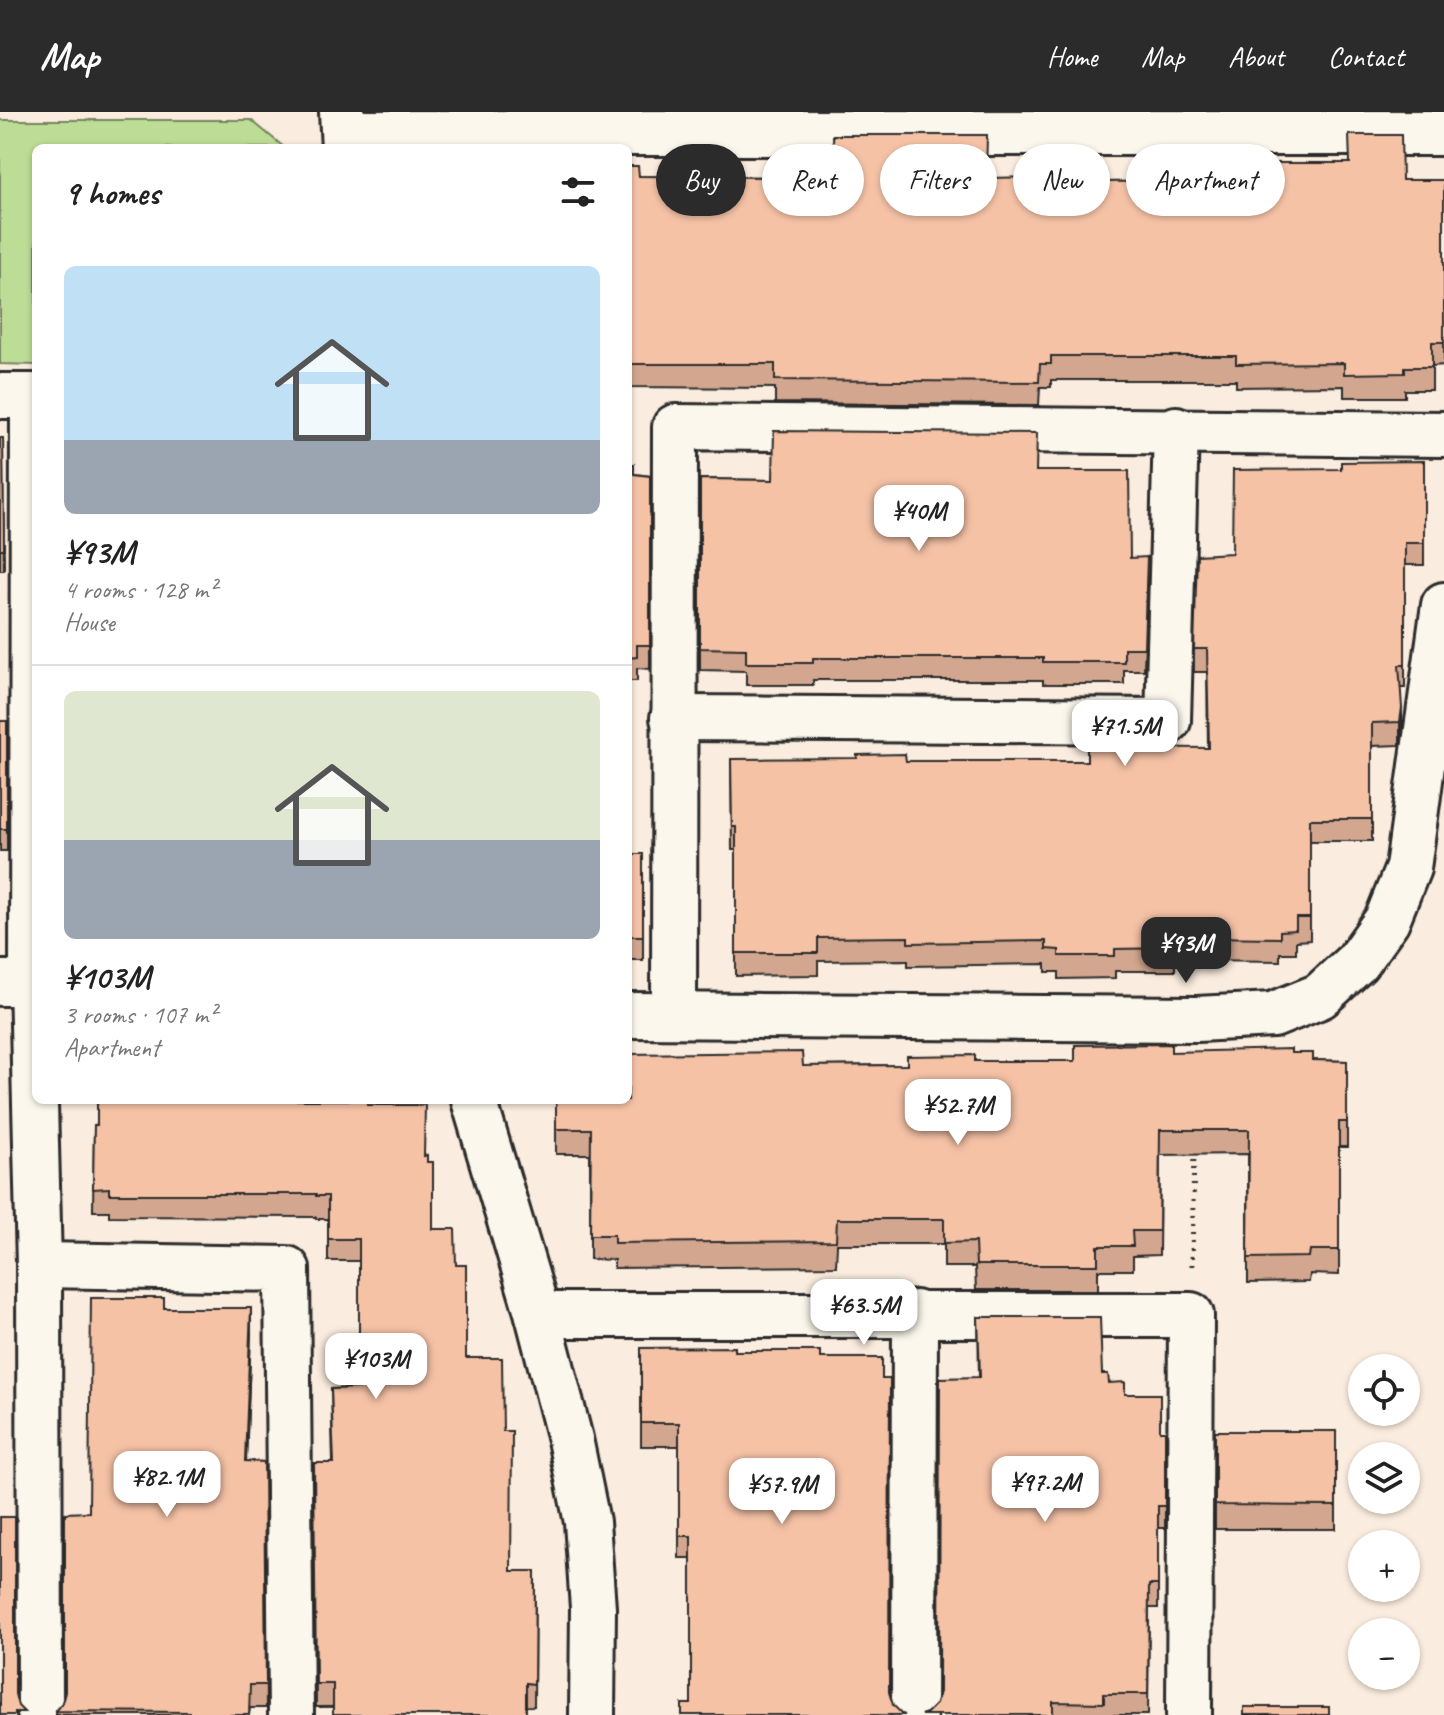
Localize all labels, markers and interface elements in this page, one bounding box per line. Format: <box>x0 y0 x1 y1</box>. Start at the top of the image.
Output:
text: Map <box>40 33 99 80</box>
text: Home <box>1047 39 1097 74</box>
text: Map <box>1141 39 1184 74</box>
text: About <box>1228 39 1284 74</box>
text: Contact <box>1328 39 1404 74</box>
chip: Buy <box>656 144 746 216</box>
chip: Rent <box>762 144 864 216</box>
chip: Filters <box>880 144 997 216</box>
chip: New <box>1013 144 1110 216</box>
chip: Apartment <box>1126 144 1285 216</box>
icon: filters <box>556 170 600 214</box>
text: 9 homes <box>64 171 160 214</box>
icon: home <box>260 318 404 462</box>
pin: ¥40M <box>872 485 966 553</box>
text: ¥40M <box>892 494 946 527</box>
text: ¥93M <box>64 530 134 573</box>
text: 4 rooms · 128 m² <box>64 573 216 606</box>
text: House <box>64 606 115 639</box>
pin: ¥71.5M <box>1060 700 1190 768</box>
text: ¥71.5M <box>1090 709 1160 742</box>
icon: home <box>260 743 404 887</box>
pin: ¥93M <box>1139 917 1233 985</box>
text: ¥93M <box>1159 926 1213 959</box>
text: ¥103M <box>64 955 150 998</box>
text: 3 rooms · 107 m² <box>64 998 216 1031</box>
text: Apartment <box>64 1031 160 1064</box>
pin: ¥52.7M <box>893 1079 1023 1147</box>
text: ¥52.7M <box>923 1088 993 1121</box>
pin: ¥63.5M <box>799 1279 929 1347</box>
text: ¥63.5M <box>828 1288 900 1321</box>
pin: ¥103M <box>320 1333 432 1401</box>
text: ¥103M <box>343 1342 409 1375</box>
map controls <box>1348 1354 1420 1690</box>
button: locate <box>1348 1354 1420 1426</box>
button: layers <box>1348 1442 1420 1514</box>
pin: ¥82.1M <box>102 1451 232 1519</box>
pin: ¥97.2M <box>980 1456 1110 1524</box>
pin: ¥57.9M <box>717 1458 847 1526</box>
text: ¥82.1M <box>132 1460 202 1493</box>
text: ¥97.2M <box>1010 1465 1080 1498</box>
text: ¥57.9M <box>747 1467 817 1500</box>
button: + <box>1348 1530 1420 1602</box>
button: − <box>1348 1618 1420 1690</box>

